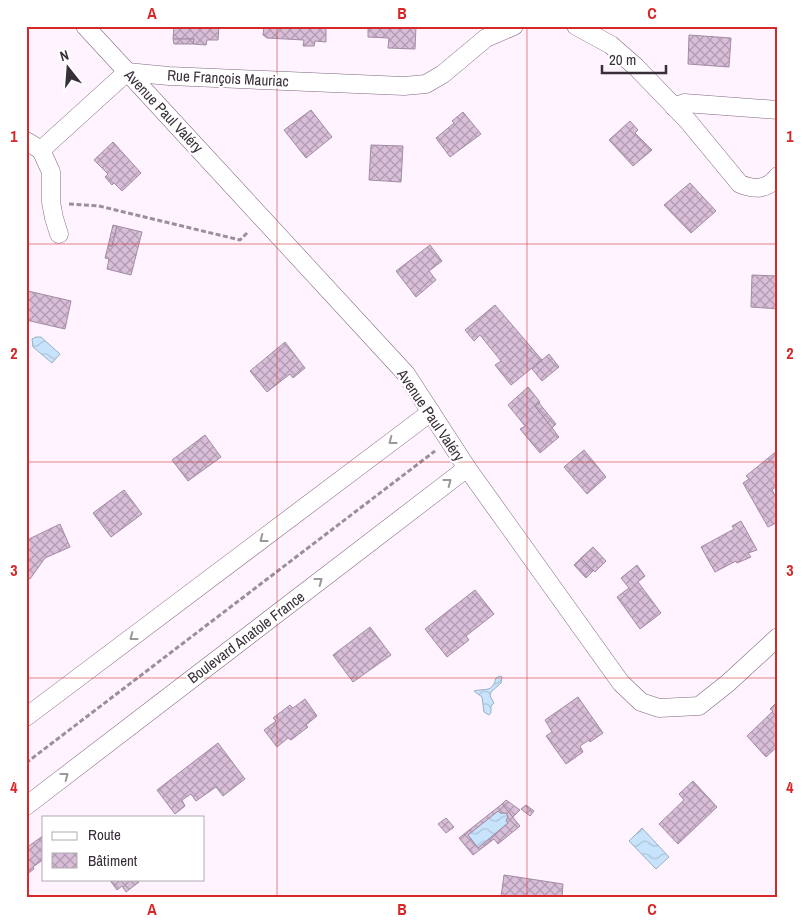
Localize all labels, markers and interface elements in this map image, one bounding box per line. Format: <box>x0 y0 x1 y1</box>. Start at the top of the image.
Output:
text: A <box>147 2 157 24</box>
text: B <box>397 2 407 24</box>
text: C <box>647 2 657 24</box>
north arrow <box>42 42 92 92</box>
scale bar <box>602 42 665 74</box>
text: N <box>58 46 71 65</box>
text: 20 m <box>609 49 636 70</box>
street label: Avenue Paul Valéry <box>119 64 209 158</box>
street label: Rue François Mauriac <box>167 64 289 92</box>
text: 1 <box>10 125 18 147</box>
text: 1 <box>786 125 794 147</box>
text: 2 <box>10 342 18 364</box>
text: 2 <box>786 342 794 364</box>
street label: Avenue Paul Valéry <box>392 364 470 466</box>
one-way arrow <box>389 436 398 444</box>
one-way arrow <box>442 480 451 488</box>
one-way arrow <box>259 533 269 542</box>
text: 3 <box>10 559 18 581</box>
text: 3 <box>786 559 794 581</box>
one-way arrow <box>313 578 323 587</box>
street label: Boulevard Anatole France <box>183 586 309 688</box>
one-way arrow <box>129 631 139 640</box>
one-way arrow <box>59 773 69 782</box>
text: 4 <box>10 776 18 798</box>
text: 4 <box>786 776 794 798</box>
legend <box>42 816 205 880</box>
text: Route <box>88 824 121 845</box>
text: Bâtiment <box>88 850 138 871</box>
text: A <box>147 898 157 920</box>
text: B <box>397 898 407 920</box>
text: C <box>647 898 657 920</box>

